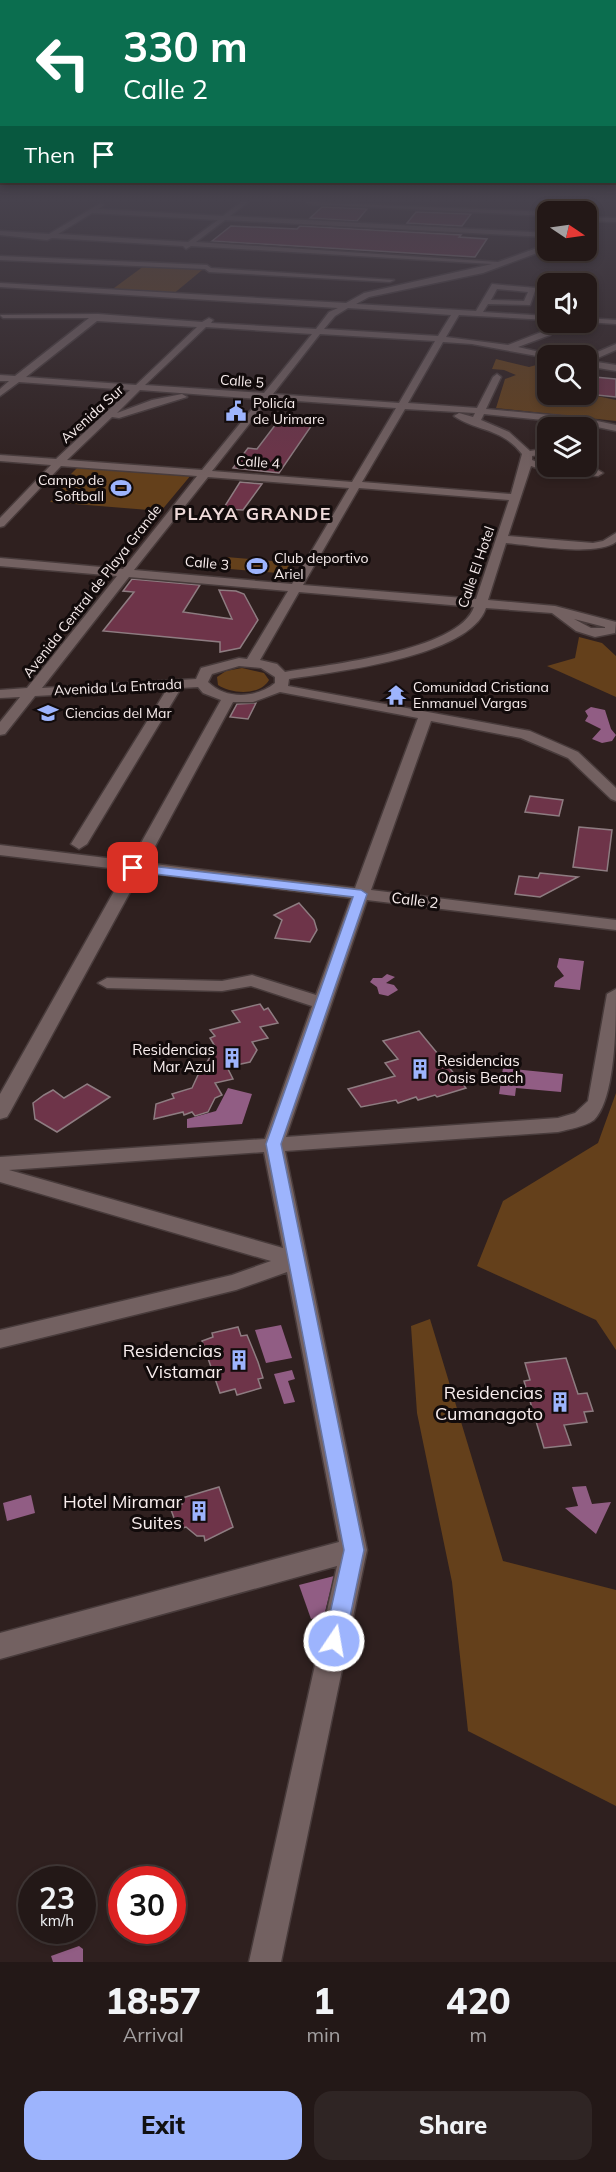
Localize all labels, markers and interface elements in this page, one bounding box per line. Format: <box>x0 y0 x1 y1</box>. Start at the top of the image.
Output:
text: 330 m <box>123 20 248 73</box>
icon: left <box>24 24 102 102</box>
text: Calle 2 <box>123 72 208 106</box>
icon: arrive <box>87 138 120 171</box>
text: Then <box>24 141 75 169</box>
north arrow <box>537 201 597 261</box>
map controls <box>537 201 597 477</box>
button: sound <box>537 273 597 333</box>
button: search <box>537 345 597 405</box>
street label: Calle 5 <box>219 370 265 392</box>
street label: Avenida Sur <box>57 380 128 447</box>
place label: Policía de Urimare <box>253 394 325 428</box>
public building icon: Policía de Urimare <box>224 399 248 423</box>
button: layers <box>537 417 597 477</box>
street label: Calle 4 <box>235 451 281 473</box>
place label: Campo de Softball <box>38 471 104 505</box>
sports icon: Campo de Softball <box>109 476 133 500</box>
street label: Avenida Central de Playa Grande <box>19 501 165 681</box>
district label: PLAYA GRANDE <box>174 502 332 525</box>
street label: Calle El Hotel <box>454 524 498 610</box>
place label: Club deportivo Ariel <box>274 549 368 583</box>
street label: Calle 3 <box>184 552 230 574</box>
sports icon: Club deportivo Ariel <box>245 554 269 578</box>
street label: Avenida La Entrada <box>54 675 182 699</box>
place label: Comunidad Cristiana Enmanuel Vargas <box>413 678 549 712</box>
temple icon: Comunidad Cristiana Enmanuel Vargas <box>384 683 408 707</box>
school or university icon: Ciencias del Mar <box>36 701 60 725</box>
place label: Ciencias del Mar <box>65 704 172 722</box>
pin <box>107 842 158 893</box>
icon: arrive <box>116 851 149 884</box>
street label: Calle 2 <box>390 888 440 912</box>
place label: Residencias Mar Azul <box>132 1040 215 1076</box>
building icon: Residencias Mar Azul <box>220 1046 244 1070</box>
place label: Residencias Oasis Beach <box>437 1051 524 1087</box>
building icon: Residencias Oasis Beach <box>408 1057 432 1081</box>
place label: Residencias Vistamar <box>123 1339 222 1383</box>
building icon: Residencias Vistamar <box>227 1348 251 1372</box>
place label: Residencias Cumanagoto <box>435 1381 543 1425</box>
building icon: Residencias Cumanagoto <box>548 1390 572 1414</box>
place label: Hotel Miramar Suites <box>63 1490 182 1534</box>
building icon: Hotel Miramar Suites <box>187 1499 211 1523</box>
position arrow <box>302 1609 366 1673</box>
speed limit sign: 30 <box>108 1866 186 1944</box>
text: 23 <box>39 1879 75 1917</box>
text: km/h <box>40 1911 74 1930</box>
text: 18:57 <box>105 1978 201 2023</box>
text: 1 <box>313 1978 334 2023</box>
text: 420 <box>446 1978 511 2023</box>
text: Arrival <box>123 2022 184 2047</box>
text: min <box>306 2022 341 2047</box>
text: m <box>469 2022 487 2047</box>
button: Exit <box>24 2091 302 2160</box>
button: Share <box>314 2091 592 2160</box>

